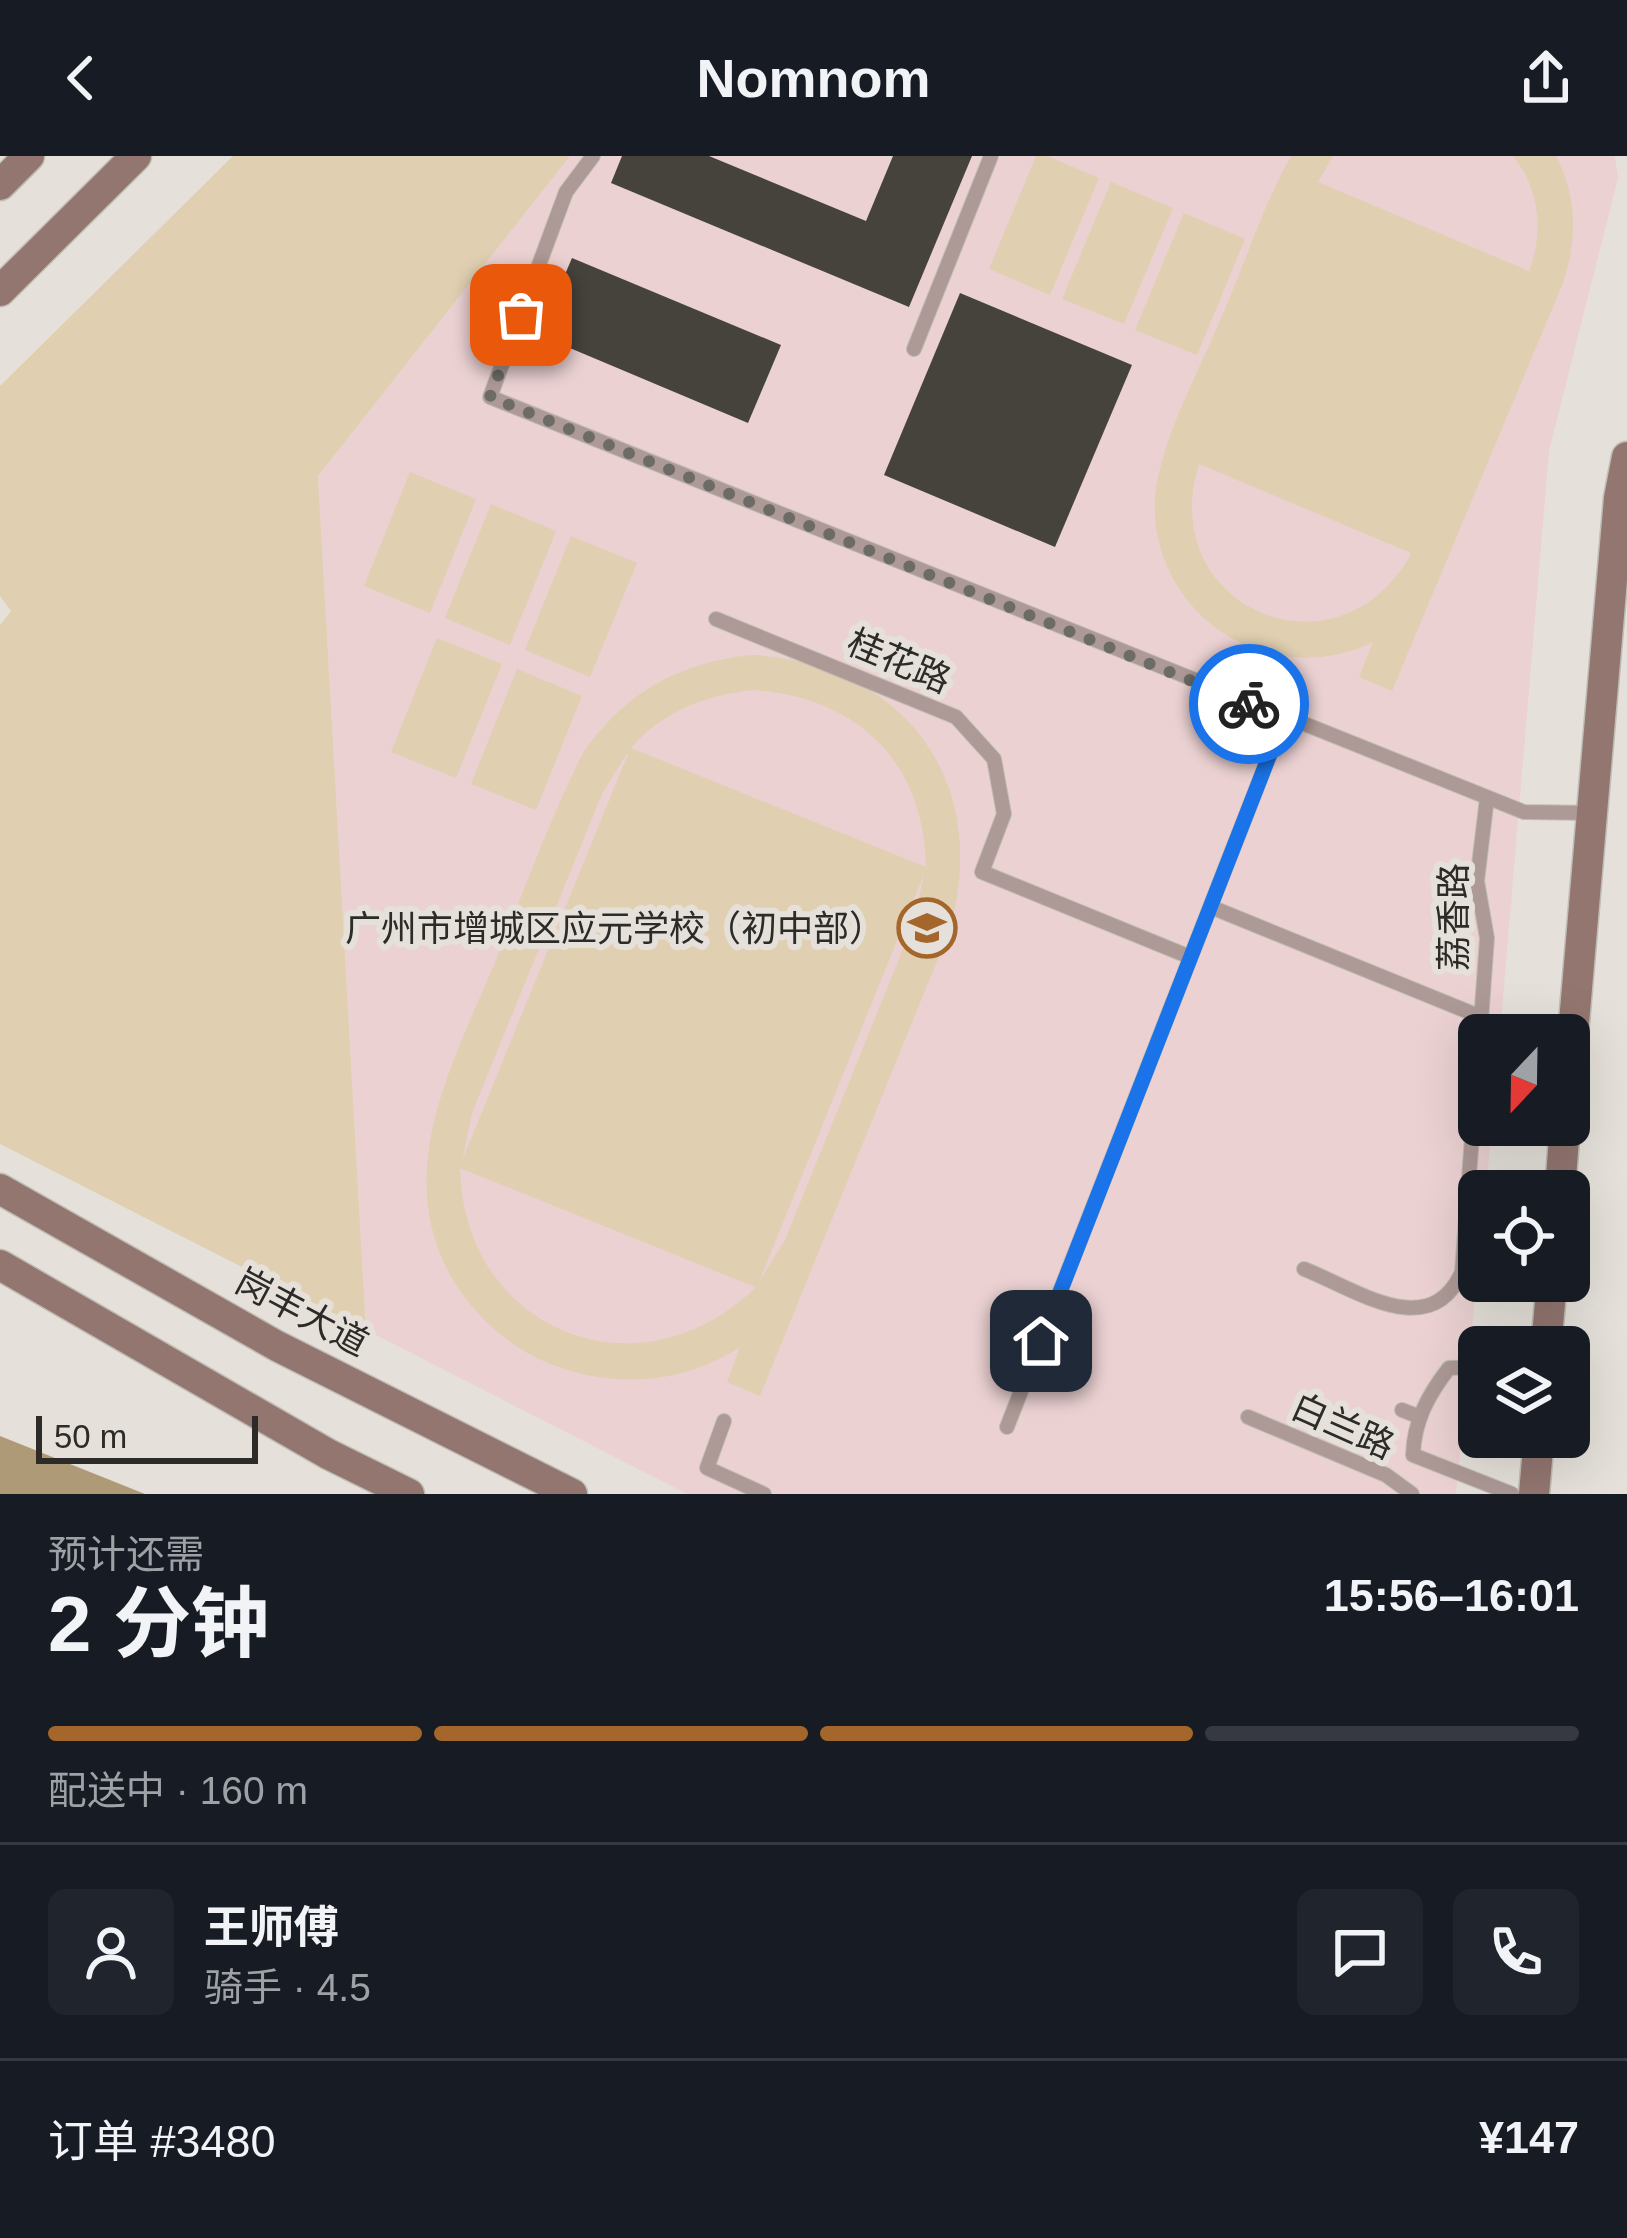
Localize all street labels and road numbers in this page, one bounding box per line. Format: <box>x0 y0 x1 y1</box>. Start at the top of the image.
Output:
street label: 桂花路 <box>841 621 957 701</box>
street label: 荔香路 <box>1433 863 1474 971</box>
street label: 岗丰大道 <box>229 1260 375 1364</box>
street label: 白兰路 <box>1285 1385 1401 1467</box>

